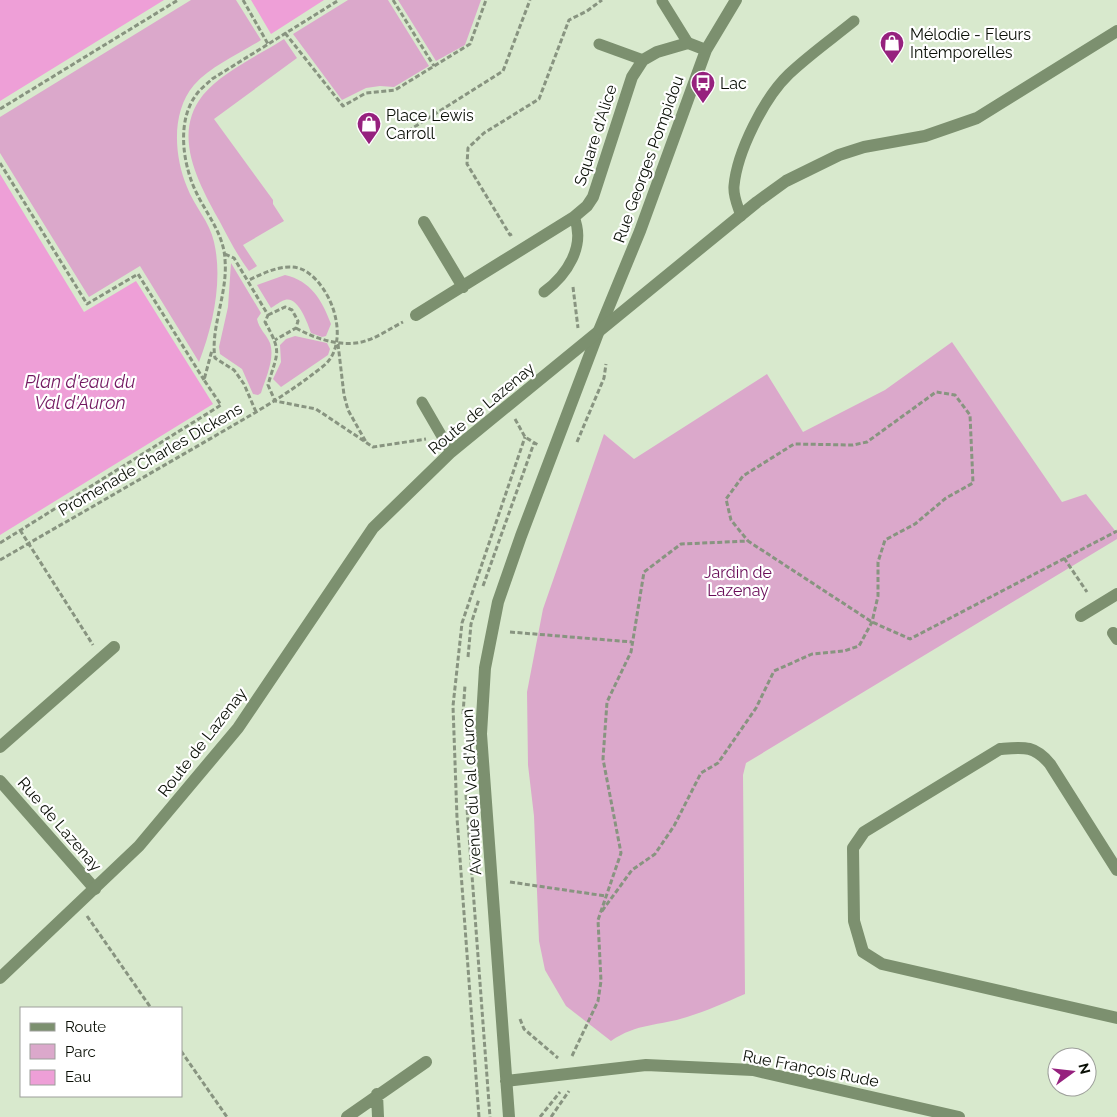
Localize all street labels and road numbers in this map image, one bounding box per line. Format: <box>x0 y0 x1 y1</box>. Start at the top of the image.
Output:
street label: Rue Georges Pompidou <box>609 73 688 245</box>
street label: Square d'Alice <box>570 82 621 188</box>
street label: Route de Lazenay <box>424 358 539 458</box>
street label: Promenade Charles Dickens <box>55 399 246 520</box>
street label: Route de Lazenay <box>154 684 251 801</box>
street label: Avenue du Val d'Auron <box>458 708 485 876</box>
street label: Rue de Lazenay <box>14 773 106 875</box>
street label: Rue François Rude <box>741 1046 881 1091</box>

